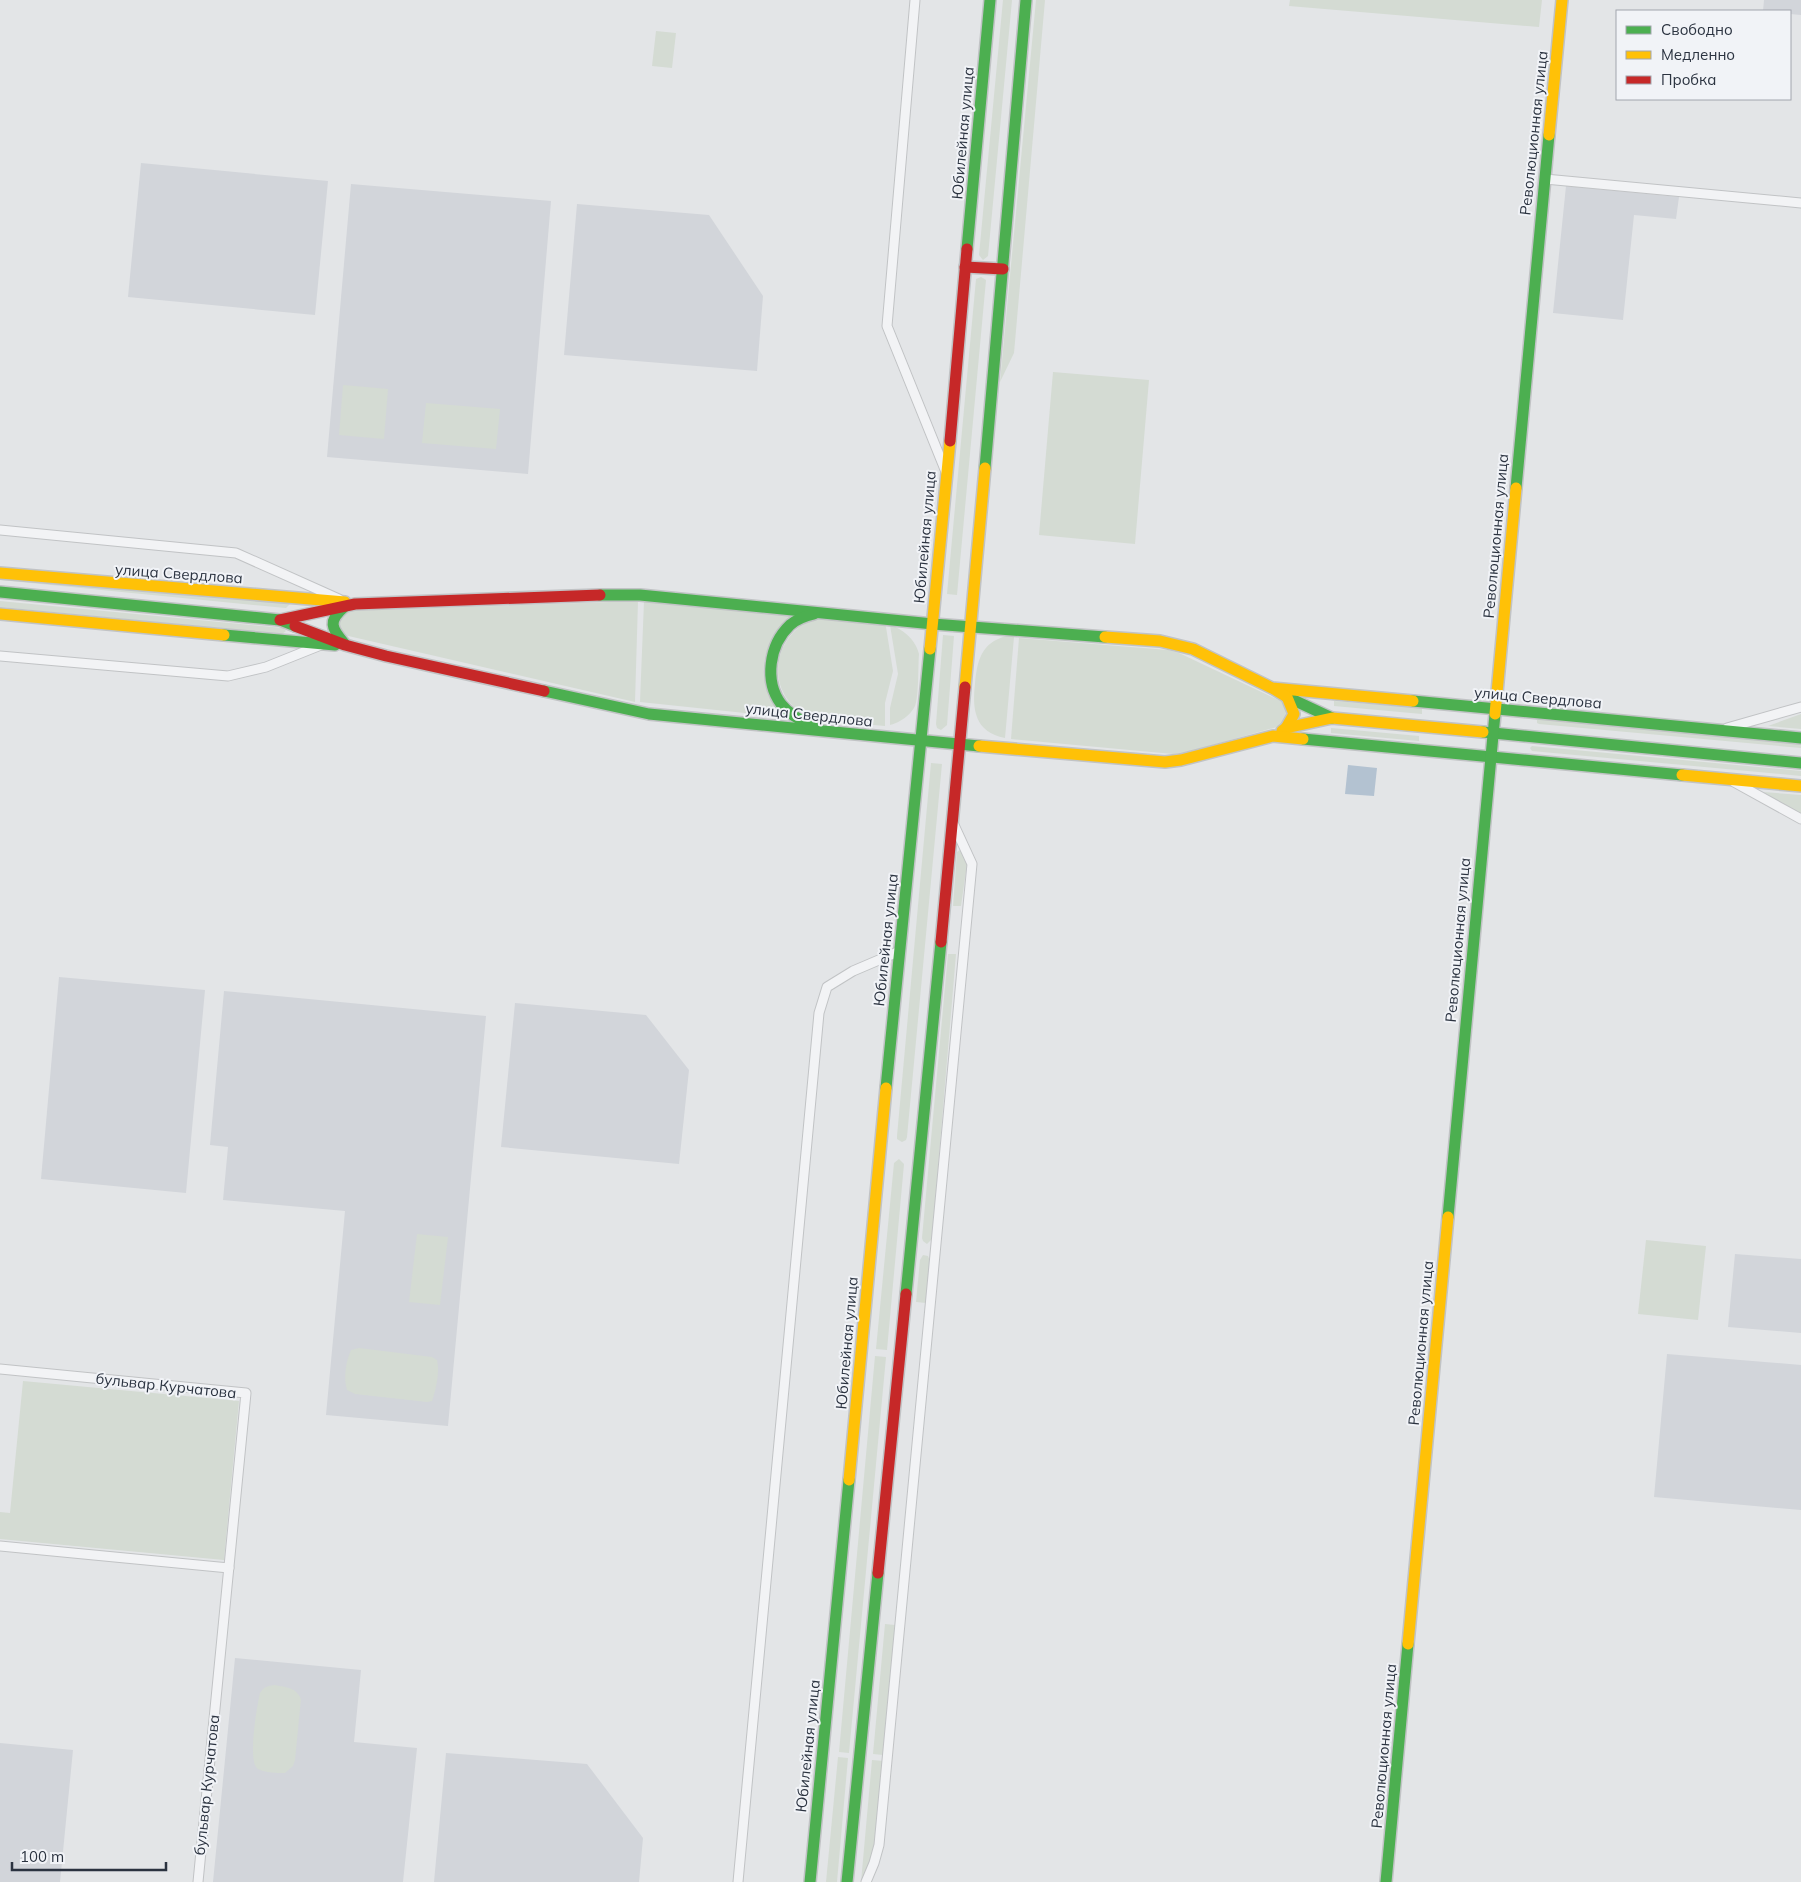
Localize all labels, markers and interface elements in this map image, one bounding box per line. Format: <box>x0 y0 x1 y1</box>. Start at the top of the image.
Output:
legend <box>1616 10 1791 100</box>
text: Свободно <box>1661 20 1733 39</box>
text: Медленно <box>1661 45 1735 64</box>
street label: Революционная улица <box>1515 50 1552 216</box>
street label: Юбилейная улица <box>947 66 978 200</box>
text: Пробка <box>1661 70 1716 89</box>
street label: Революционная улица <box>1479 453 1512 619</box>
street label: Юбилейная улица <box>909 470 940 604</box>
street label: улица Свердлова <box>115 560 243 587</box>
street label: улица Свердлова <box>1474 682 1603 713</box>
street label: улица Свердлова <box>744 698 874 731</box>
street label: Революционная улица <box>1441 857 1474 1023</box>
street label: Юбилейная улица <box>869 873 902 1007</box>
street label: Революционная улица <box>1404 1260 1437 1426</box>
street label: Юбилейная улица <box>831 1276 862 1410</box>
street label: бульвар Курчатова <box>95 1369 237 1402</box>
street label: Революционная улица <box>1367 1663 1400 1829</box>
street label: Юбилейная улица <box>791 1679 824 1813</box>
street label: бульвар Курчатова <box>190 1714 223 1856</box>
scale bar <box>12 1840 166 1872</box>
text: 100 m <box>20 1847 64 1866</box>

